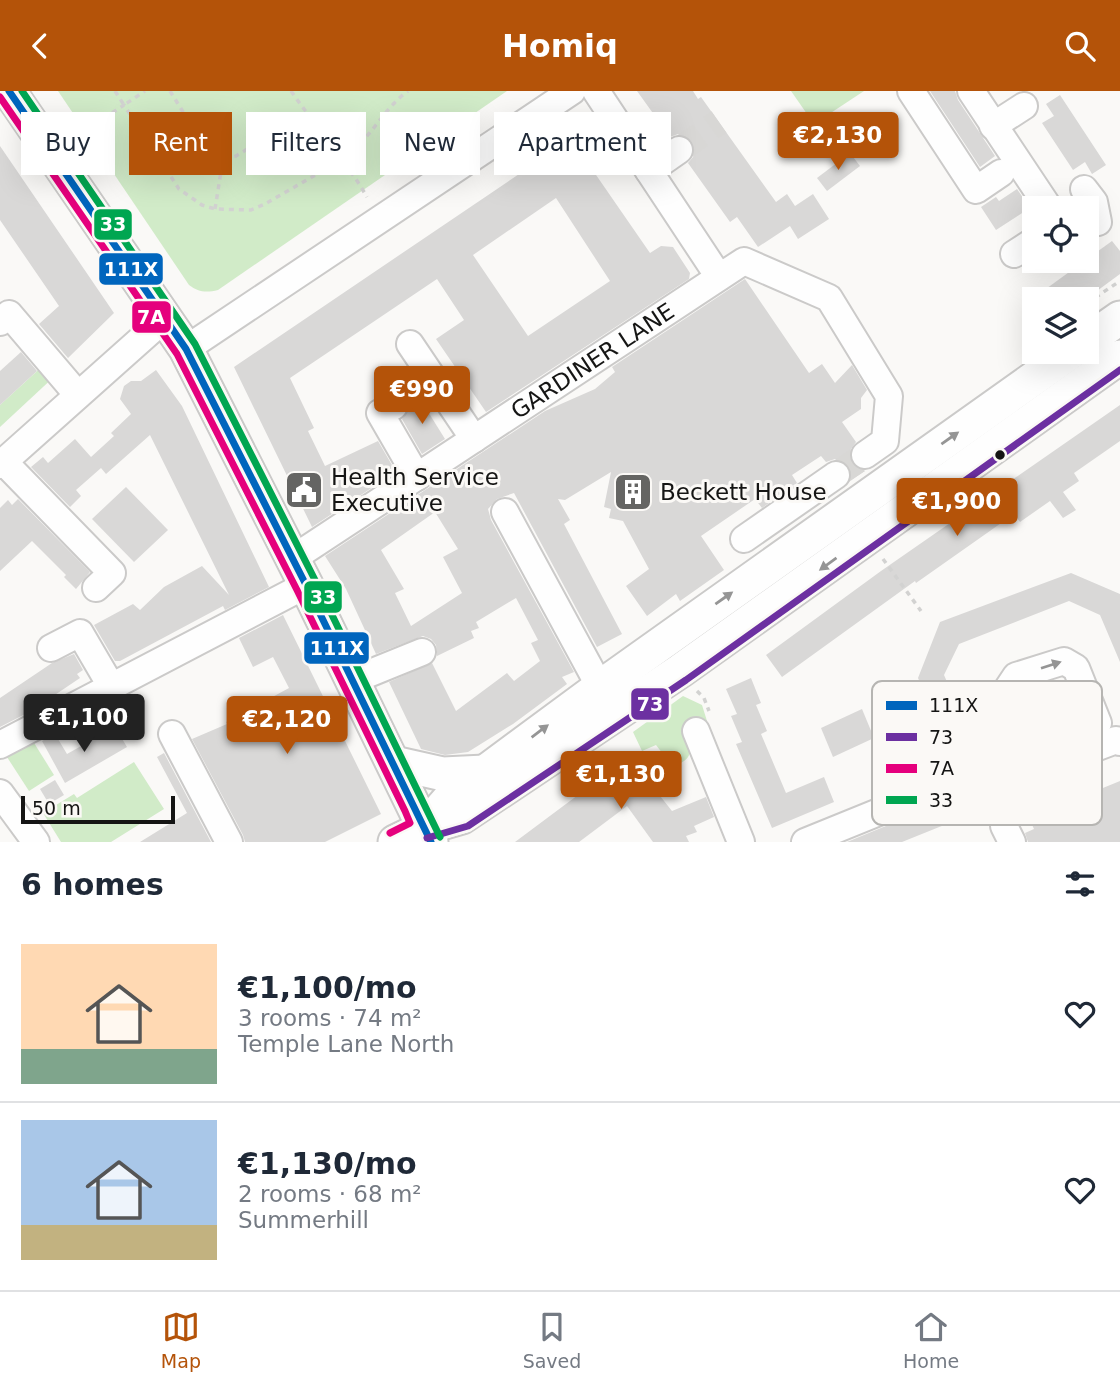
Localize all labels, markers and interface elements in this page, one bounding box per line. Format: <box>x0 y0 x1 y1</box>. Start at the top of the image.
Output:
icon: back <box>21 27 59 65</box>
text: Homiq <box>502 27 618 65</box>
icon: search <box>1061 27 1099 65</box>
chip: Buy <box>21 112 115 175</box>
chip: Rent <box>129 112 232 175</box>
chip: Filters <box>246 112 366 175</box>
chip: New <box>380 112 480 175</box>
chip: Apartment <box>494 112 671 175</box>
pin: €2,130 <box>781 113 895 172</box>
text: €2,130 <box>794 122 882 148</box>
map controls <box>1022 196 1099 364</box>
button: locate <box>1022 196 1099 273</box>
line badge: 33 <box>93 208 133 241</box>
text: 33 <box>100 213 126 235</box>
line badge: 111X <box>98 252 164 286</box>
text: 111X <box>104 258 159 280</box>
button: layers <box>1022 287 1099 364</box>
street label: GARDINER LANE <box>506 298 679 424</box>
line badge: 7A <box>131 300 172 334</box>
text: 7A <box>137 306 165 328</box>
pin: €990 <box>381 367 463 426</box>
text: €990 <box>390 376 454 402</box>
one-way arrow <box>941 431 959 445</box>
unlabelled marker <box>993 448 1007 462</box>
place label: Health Service Executive <box>331 464 499 516</box>
public building icon: Health Service Executive <box>283 469 325 511</box>
building icon: Beckett House <box>612 471 654 513</box>
place label: Beckett House <box>660 479 827 505</box>
pin: €1,900 <box>900 479 1014 538</box>
text: €1,900 <box>913 488 1001 514</box>
one-way arrow <box>819 557 837 571</box>
line badge: 33 <box>303 580 343 614</box>
text: 33 <box>310 586 336 608</box>
one-way arrow <box>715 591 733 605</box>
line badge: 111X <box>303 631 370 665</box>
text: 111X <box>310 637 365 659</box>
one-way arrow <box>1040 659 1061 670</box>
legend <box>872 681 1102 825</box>
line badge: 73 <box>630 687 670 721</box>
text: 73 <box>637 693 663 715</box>
text: 111X <box>929 694 978 716</box>
pin: €1,100 <box>27 695 141 754</box>
pin: €2,120 <box>230 697 344 756</box>
text: €1,100 <box>40 704 128 730</box>
text: €2,120 <box>243 706 331 732</box>
one-way arrow <box>530 724 549 738</box>
text: 73 <box>929 726 953 748</box>
pin: €1,130 <box>564 751 678 811</box>
text: 7A <box>929 757 954 779</box>
text: €1,130 <box>577 761 665 787</box>
text: 33 <box>929 789 953 811</box>
scale bar <box>21 793 175 825</box>
text: 50 m <box>32 797 81 819</box>
icon: filters <box>1061 865 1099 903</box>
text: 6 homes <box>21 867 164 902</box>
text: €1,100/mo <box>238 970 417 1005</box>
icon: home <box>77 972 161 1056</box>
icon: heart <box>1061 995 1099 1033</box>
text: 3 rooms · 74 m² <box>238 1005 422 1031</box>
text: Temple Lane North <box>238 1031 454 1057</box>
text: €1,130/mo <box>238 1146 417 1181</box>
icon: home <box>77 1148 161 1232</box>
icon: heart <box>1061 1171 1099 1209</box>
text: 2 rooms · 68 m² <box>238 1181 422 1207</box>
text: Summerhill <box>238 1207 369 1233</box>
tab: Map <box>161 1308 201 1372</box>
tab: Saved <box>523 1308 581 1372</box>
tab: Home <box>903 1308 959 1372</box>

